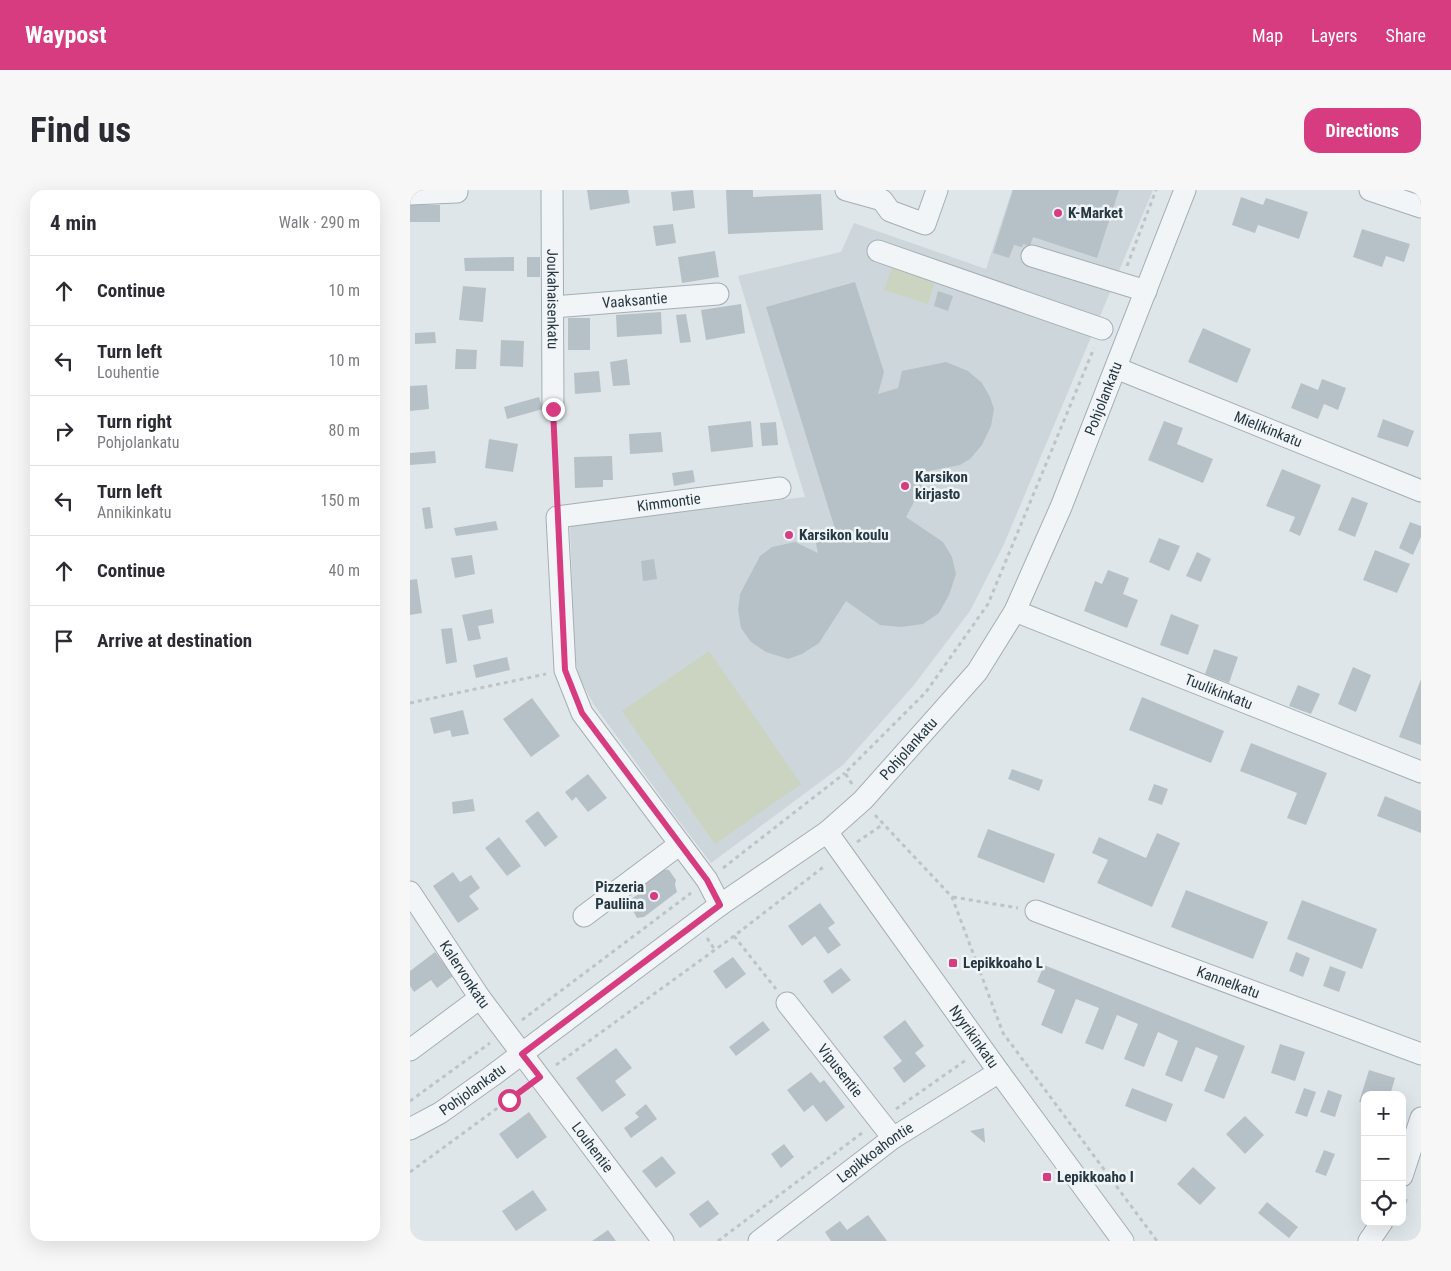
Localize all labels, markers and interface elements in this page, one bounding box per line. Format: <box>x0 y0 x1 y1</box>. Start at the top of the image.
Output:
text: Waypost <box>25 21 107 49</box>
text: Map <box>1252 25 1283 46</box>
text: Layers <box>1311 25 1358 46</box>
text: Share <box>1386 25 1426 46</box>
button: Directions <box>1304 108 1421 153</box>
text: Find us <box>30 110 131 151</box>
place label: K-Market <box>1068 204 1123 222</box>
marker: K-Market <box>1052 207 1064 219</box>
text: 4 min <box>50 211 97 235</box>
text: Walk · 290 m <box>279 213 360 232</box>
street label: Joukahaisenkatu <box>543 249 562 349</box>
icon: ahead <box>50 277 78 305</box>
text: Continue <box>97 279 165 302</box>
text: 10 m <box>328 281 360 300</box>
street label: Vaaksantie <box>601 289 668 312</box>
text: Turn left <box>97 340 162 363</box>
icon: left <box>50 347 78 375</box>
text: 10 m <box>328 351 360 370</box>
street label: Pohjolankatu <box>1081 359 1126 438</box>
text: Louhentie <box>97 363 159 382</box>
route end <box>542 398 565 421</box>
street label: Mielikinkatu <box>1231 408 1305 451</box>
text: Turn right <box>97 410 172 433</box>
icon: right <box>50 417 78 445</box>
text: 80 m <box>328 421 360 440</box>
text: Pohjolankatu <box>97 433 180 452</box>
place label: Karsikon kirjasto <box>915 468 968 503</box>
text: Turn left <box>97 480 162 503</box>
marker: Karsikon kirjasto <box>899 480 911 492</box>
icon: left <box>50 487 78 515</box>
street label: Kimmontie <box>636 489 702 516</box>
text: 150 m <box>321 491 360 510</box>
text: Annikinkatu <box>97 503 171 522</box>
place label: Karsikon koulu <box>799 526 889 544</box>
marker: Karsikon koulu <box>783 529 795 541</box>
icon: ahead <box>50 557 78 585</box>
text: Continue <box>97 559 165 582</box>
text: 40 m <box>328 561 360 580</box>
icon: arrive <box>50 627 78 655</box>
text: Arrive at destination <box>97 629 252 652</box>
street label: Tuulikinkatu <box>1182 670 1255 713</box>
street label: Pohjolankatu <box>876 714 941 784</box>
place label: Pizzeria Pauliina <box>595 878 644 913</box>
marker: Pizzeria Pauliina <box>648 890 660 902</box>
street label: Kalervonkatu <box>436 937 494 1012</box>
place label: Lepikkoaho L <box>963 954 1043 972</box>
marker: Lepikkoaho L <box>947 957 959 969</box>
street label: Kannelkatu <box>1194 962 1262 1002</box>
street label: Nyyrikinkatu <box>945 1002 1002 1072</box>
street label: Vipusentie <box>814 1040 867 1101</box>
street label: Pohjolankatu <box>436 1060 509 1120</box>
route start <box>498 1089 521 1112</box>
map controls <box>1361 1091 1406 1226</box>
button: + <box>1361 1091 1406 1136</box>
street label: Louhentie <box>568 1119 617 1176</box>
street label: Lepikkoahontie <box>833 1119 917 1187</box>
button: − <box>1361 1136 1406 1181</box>
place label: Lepikkoaho I <box>1057 1168 1134 1186</box>
marker: Lepikkoaho I <box>1041 1171 1053 1183</box>
button: locate <box>1361 1181 1406 1226</box>

